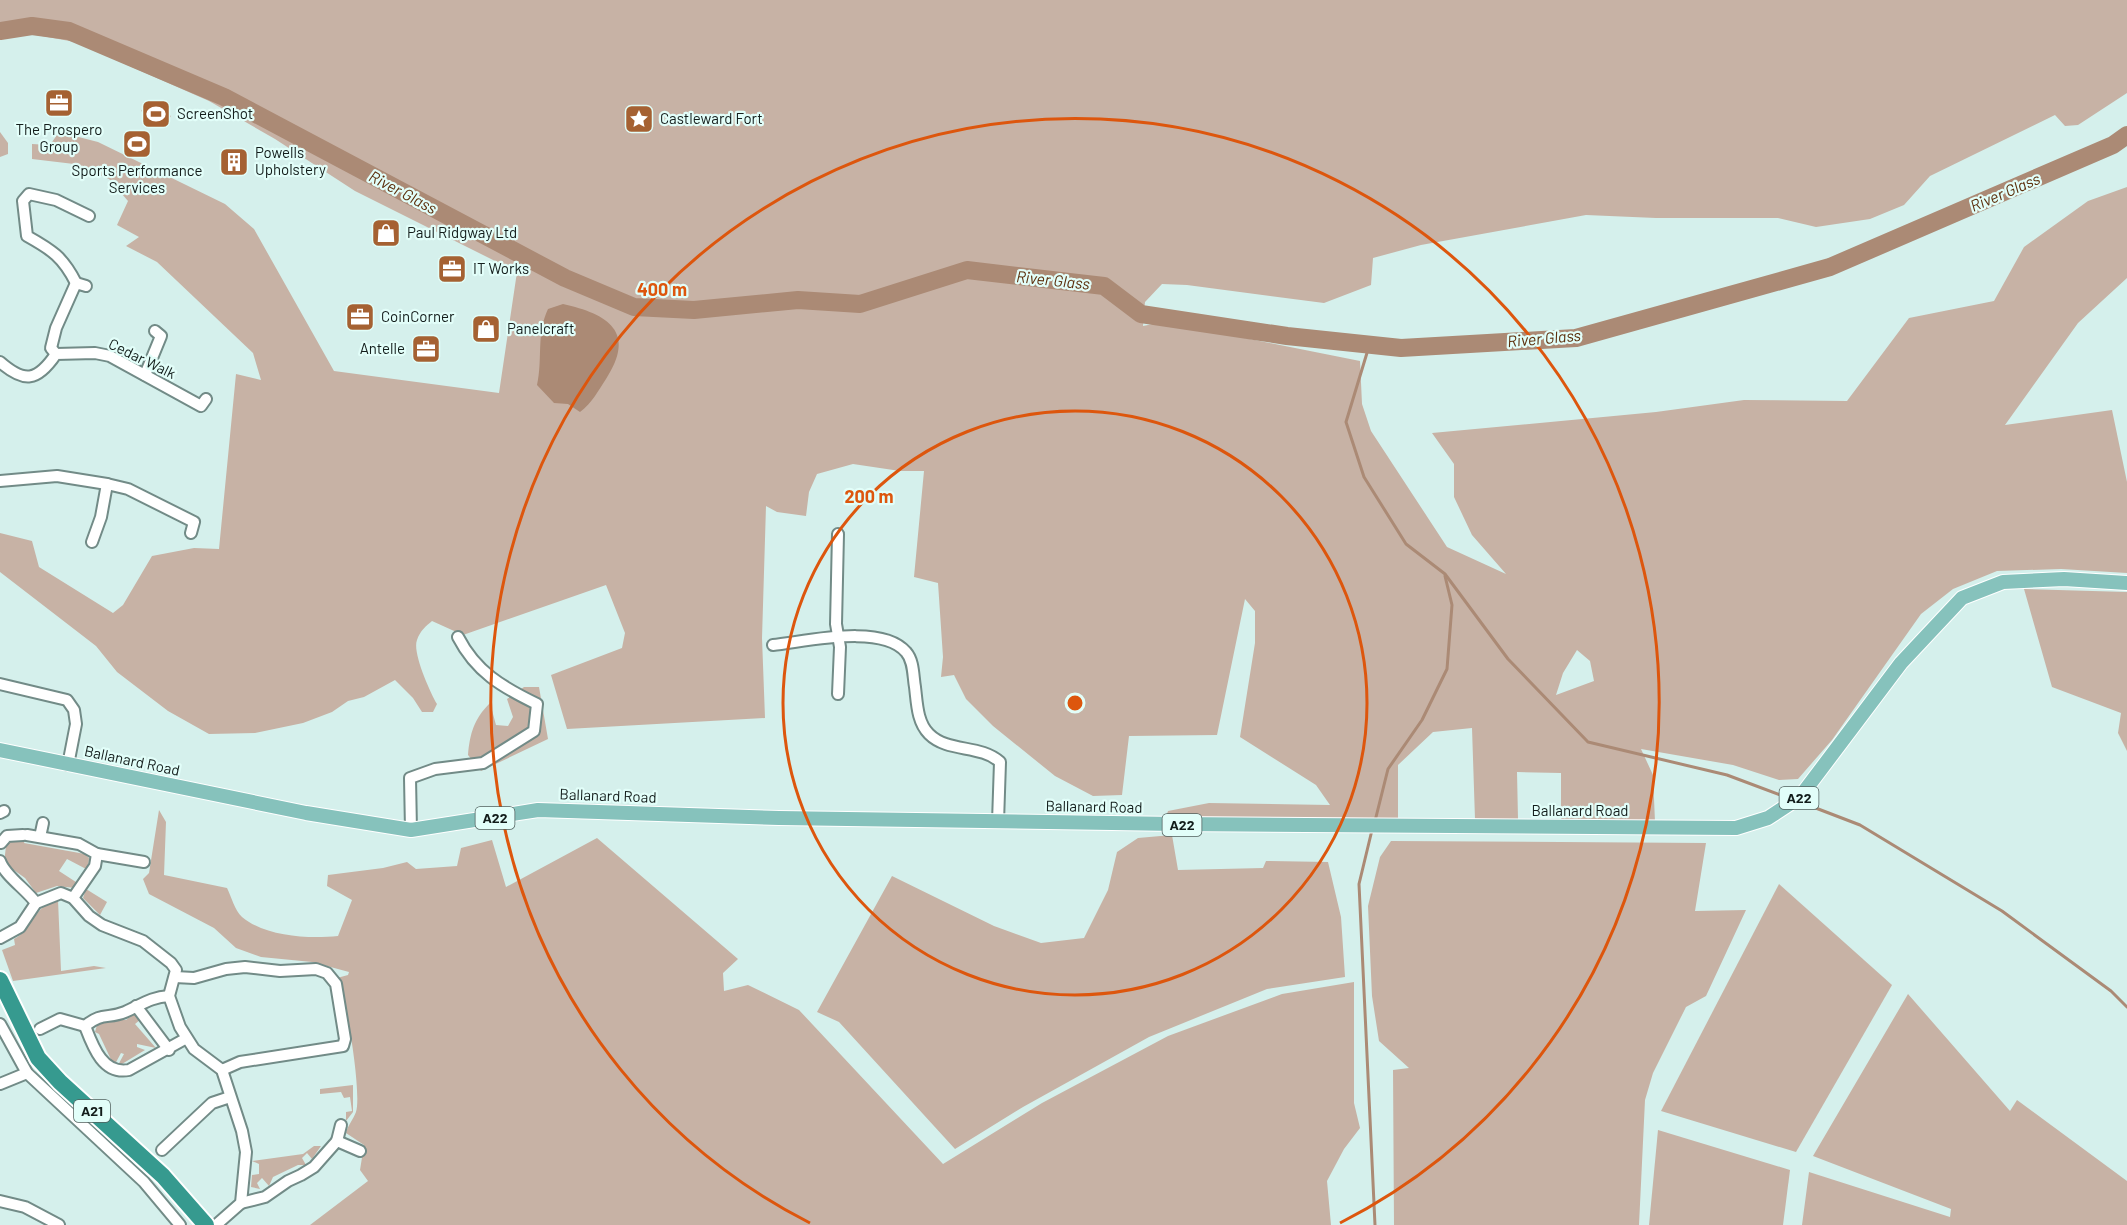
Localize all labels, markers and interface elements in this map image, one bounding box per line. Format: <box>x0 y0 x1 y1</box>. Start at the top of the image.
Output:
office icon: The Prospero Group <box>43 87 75 119</box>
sports icon: ScreenShot <box>140 98 172 130</box>
place icon: Castleward Fort <box>623 103 655 135</box>
place label: ScreenShot <box>177 104 253 122</box>
place label: Castleward Fort <box>660 109 763 127</box>
place label: The Prospero Group <box>16 120 102 155</box>
sports icon: Sports Performance Services <box>121 128 153 160</box>
place label: Powells Upholstery <box>255 143 326 178</box>
building icon: Powells Upholstery <box>218 146 250 178</box>
place label: Sports Performance Services <box>72 161 202 196</box>
water label: River Glass <box>366 166 441 218</box>
water label: River Glass <box>1967 168 2043 215</box>
shop icon: Paul Ridgway Ltd <box>370 217 402 249</box>
place label: Paul Ridgway Ltd <box>407 223 517 241</box>
office icon: IT Works <box>436 253 468 285</box>
place label: IT Works <box>473 259 529 277</box>
water label: River Glass <box>1015 266 1091 293</box>
text: 400 m <box>637 278 687 300</box>
office icon: CoinCorner <box>344 301 376 333</box>
place label: CoinCorner <box>381 307 455 325</box>
shop icon: Panelcraft <box>470 313 502 345</box>
place label: Panelcraft <box>507 319 575 337</box>
water label: River Glass <box>1506 325 1582 350</box>
office icon: Antelle <box>410 333 442 365</box>
street label: Cedar Walk <box>106 334 179 382</box>
place label: Antelle <box>360 339 405 357</box>
text: 200 m <box>844 485 894 507</box>
centre of rings <box>1065 693 1085 713</box>
street label: Ballanard Road <box>83 741 182 779</box>
street label: Ballanard Road <box>559 784 657 806</box>
road number: A22 <box>1780 787 1818 809</box>
street label: Ballanard Road <box>1045 796 1143 816</box>
street label: Ballanard Road <box>1531 801 1629 819</box>
road number: A22 <box>476 807 514 829</box>
road number: A22 <box>1162 814 1202 836</box>
road number: A21 <box>74 1100 110 1122</box>

